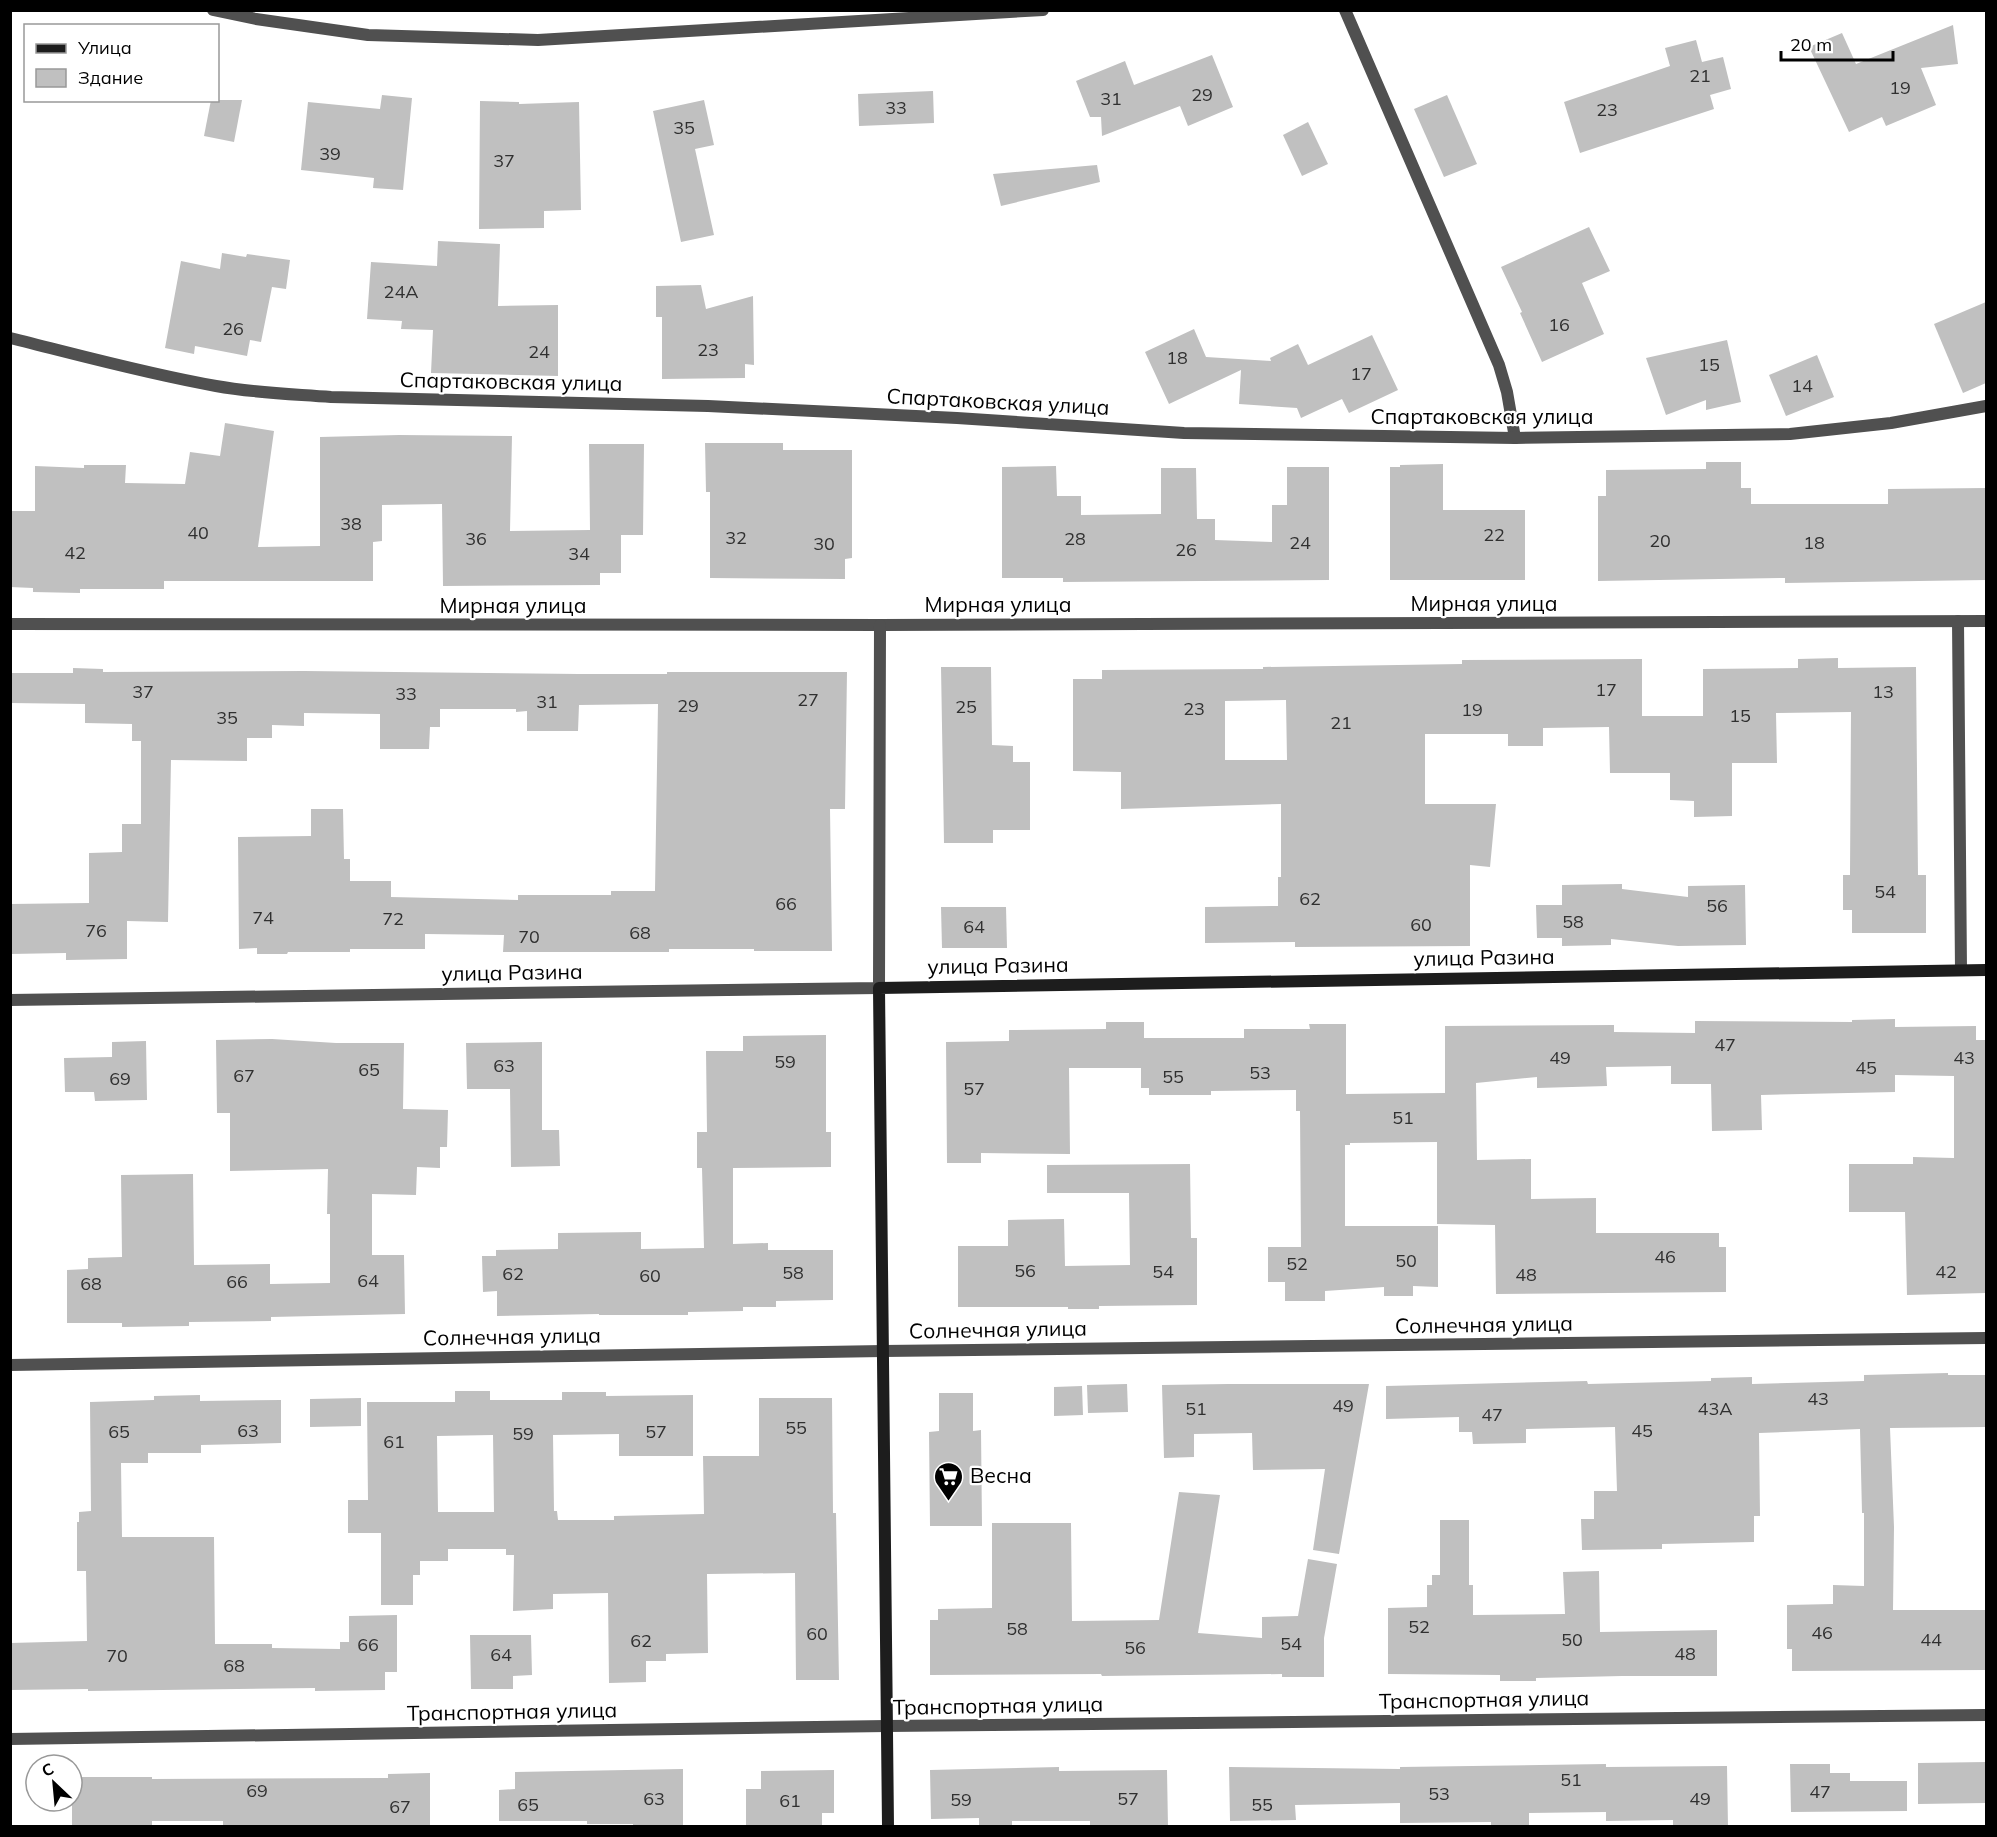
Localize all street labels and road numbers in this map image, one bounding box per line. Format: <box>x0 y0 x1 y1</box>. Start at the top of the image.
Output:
street label: Спартаковская улица <box>399 366 623 396</box>
street label: Спартаковская улица <box>886 382 1110 420</box>
street label: Спартаковская улица <box>1371 403 1593 429</box>
street label: Мирная улица <box>1411 590 1557 616</box>
street label: Мирная улица <box>925 591 1071 617</box>
street label: Мирная улица <box>440 592 586 618</box>
street label: улица Разина <box>1413 943 1555 971</box>
street label: улица Разина <box>927 951 1069 979</box>
street label: улица Разина <box>441 958 583 986</box>
street label: Солнечная улица <box>1395 1309 1573 1339</box>
street label: Солнечная улица <box>909 1314 1087 1344</box>
street label: Солнечная улица <box>423 1321 601 1351</box>
street label: Транспортная улица <box>1379 1684 1589 1714</box>
street label: Транспортная улица <box>893 1690 1103 1720</box>
street label: Транспортная улица <box>407 1696 617 1726</box>

